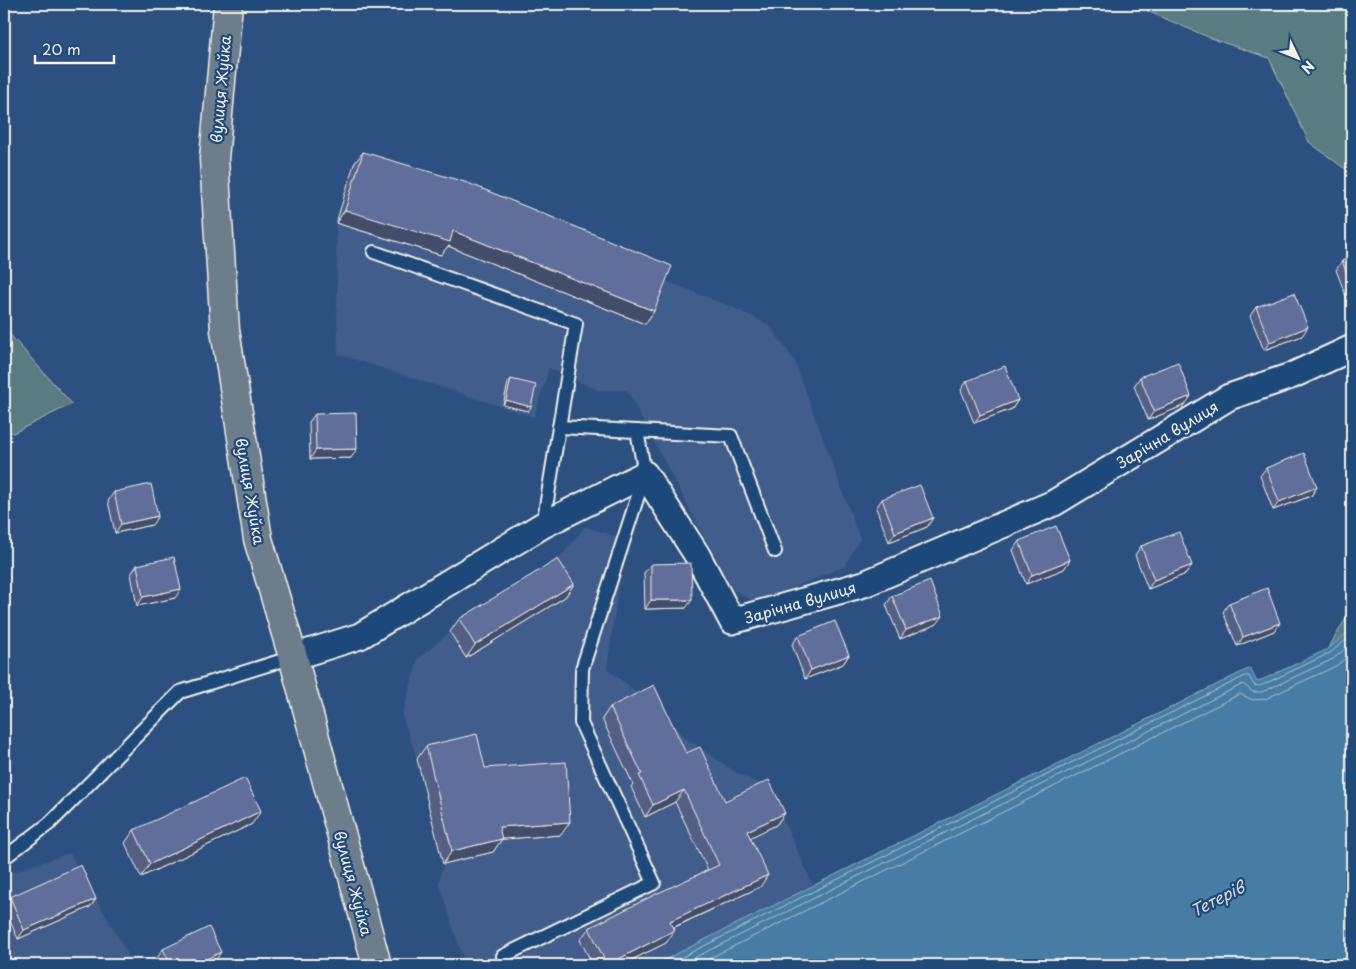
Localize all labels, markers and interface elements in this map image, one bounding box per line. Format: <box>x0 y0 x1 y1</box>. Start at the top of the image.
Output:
scale bar <box>35 32 114 64</box>
north arrow <box>1274 32 1324 82</box>
street label: вулиця Жуйка <box>204 34 236 144</box>
text: 20 m <box>42 37 81 60</box>
text: N <box>1296 56 1319 78</box>
street label: Зарічна вулиця <box>1112 394 1222 474</box>
street label: вулиця Жуйка <box>230 436 272 547</box>
street label: Зарічна вулиця <box>741 575 859 629</box>
street label: вулиця Жуйка <box>329 828 379 939</box>
water label: Тетерів <box>1186 873 1250 922</box>

